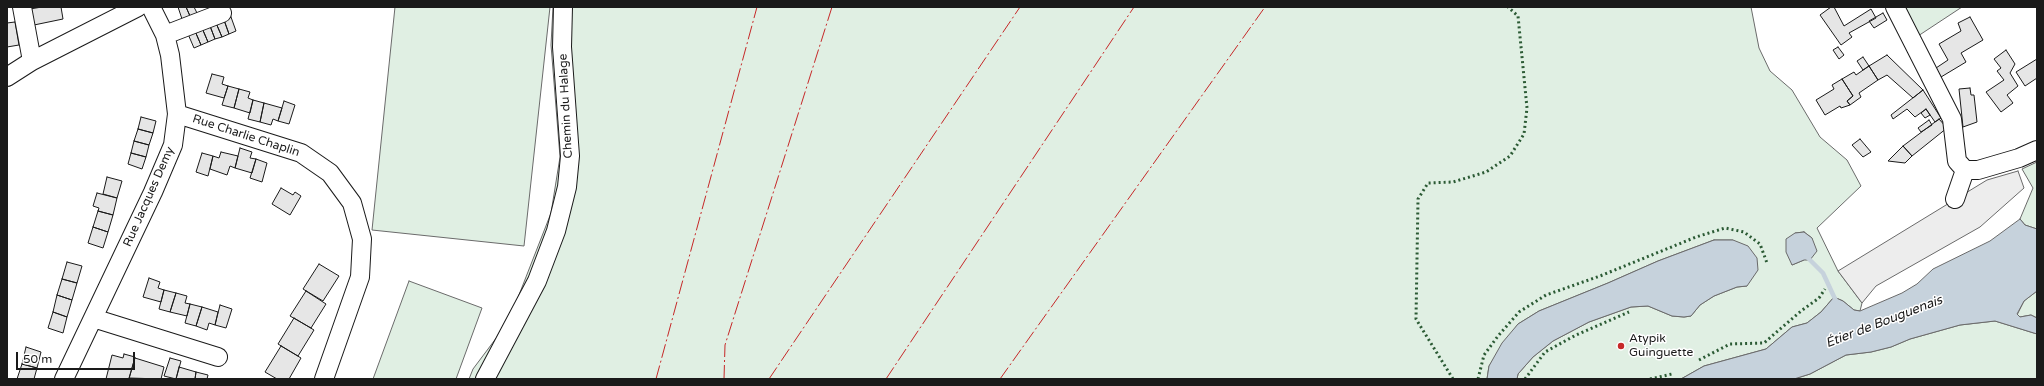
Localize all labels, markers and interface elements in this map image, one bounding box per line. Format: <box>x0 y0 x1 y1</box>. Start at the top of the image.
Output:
street label: Chemin du Halage <box>556 53 576 159</box>
street label: Rue Charlie Chaplin <box>191 112 301 160</box>
street label: Rue Jacques Demy <box>120 145 178 249</box>
water label: Étier de Bouguenais <box>1823 293 1945 351</box>
place label: Atypik Guinguette <box>1629 332 1693 360</box>
marker: Atypik Guinguette <box>1616 341 1626 351</box>
scale bar <box>18 344 137 370</box>
text: 50 m <box>23 352 52 366</box>

